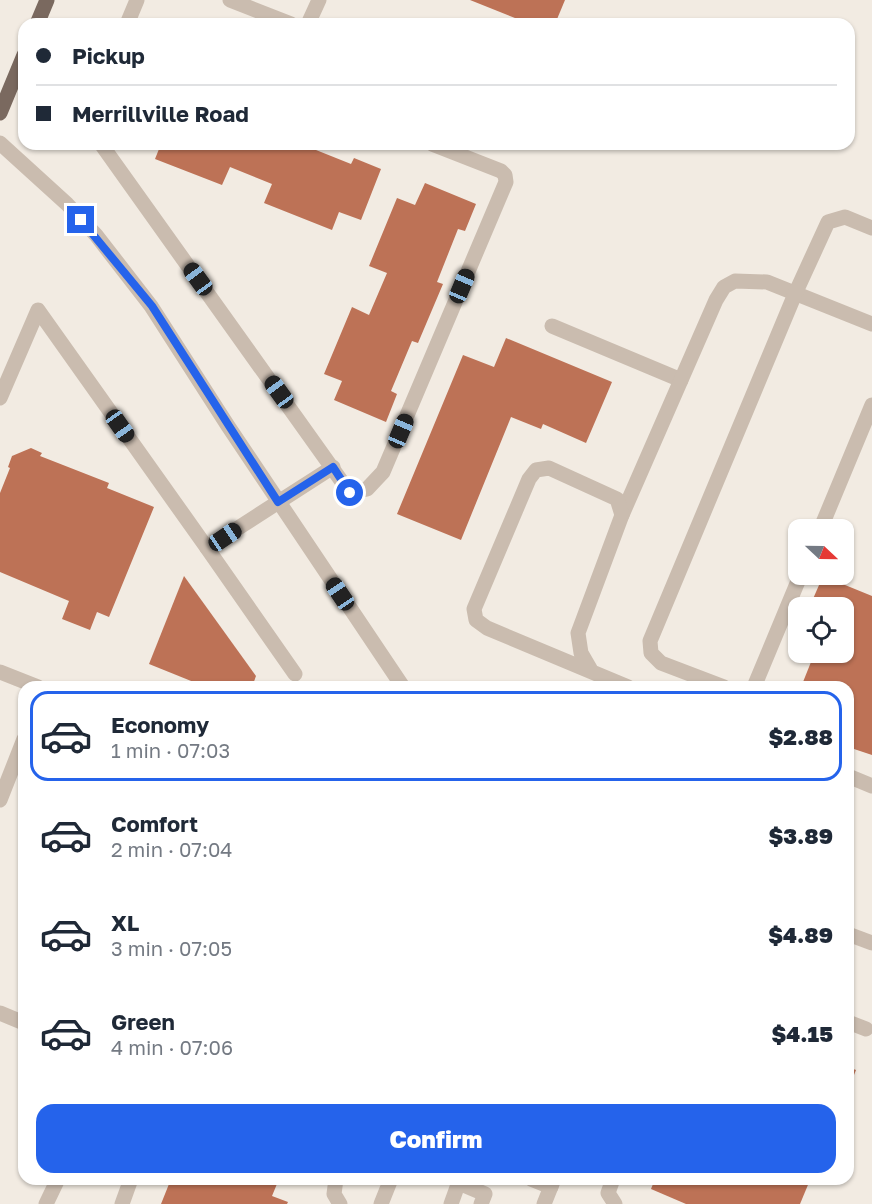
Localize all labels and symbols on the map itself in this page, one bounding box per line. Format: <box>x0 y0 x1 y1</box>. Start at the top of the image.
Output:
route end <box>67 206 94 233</box>
car <box>180 259 216 299</box>
car <box>447 266 477 306</box>
car <box>261 372 297 412</box>
car <box>102 406 138 446</box>
car <box>386 411 416 451</box>
route start <box>336 479 363 506</box>
car <box>205 519 245 555</box>
north arrow <box>788 519 854 585</box>
car <box>322 574 358 614</box>

